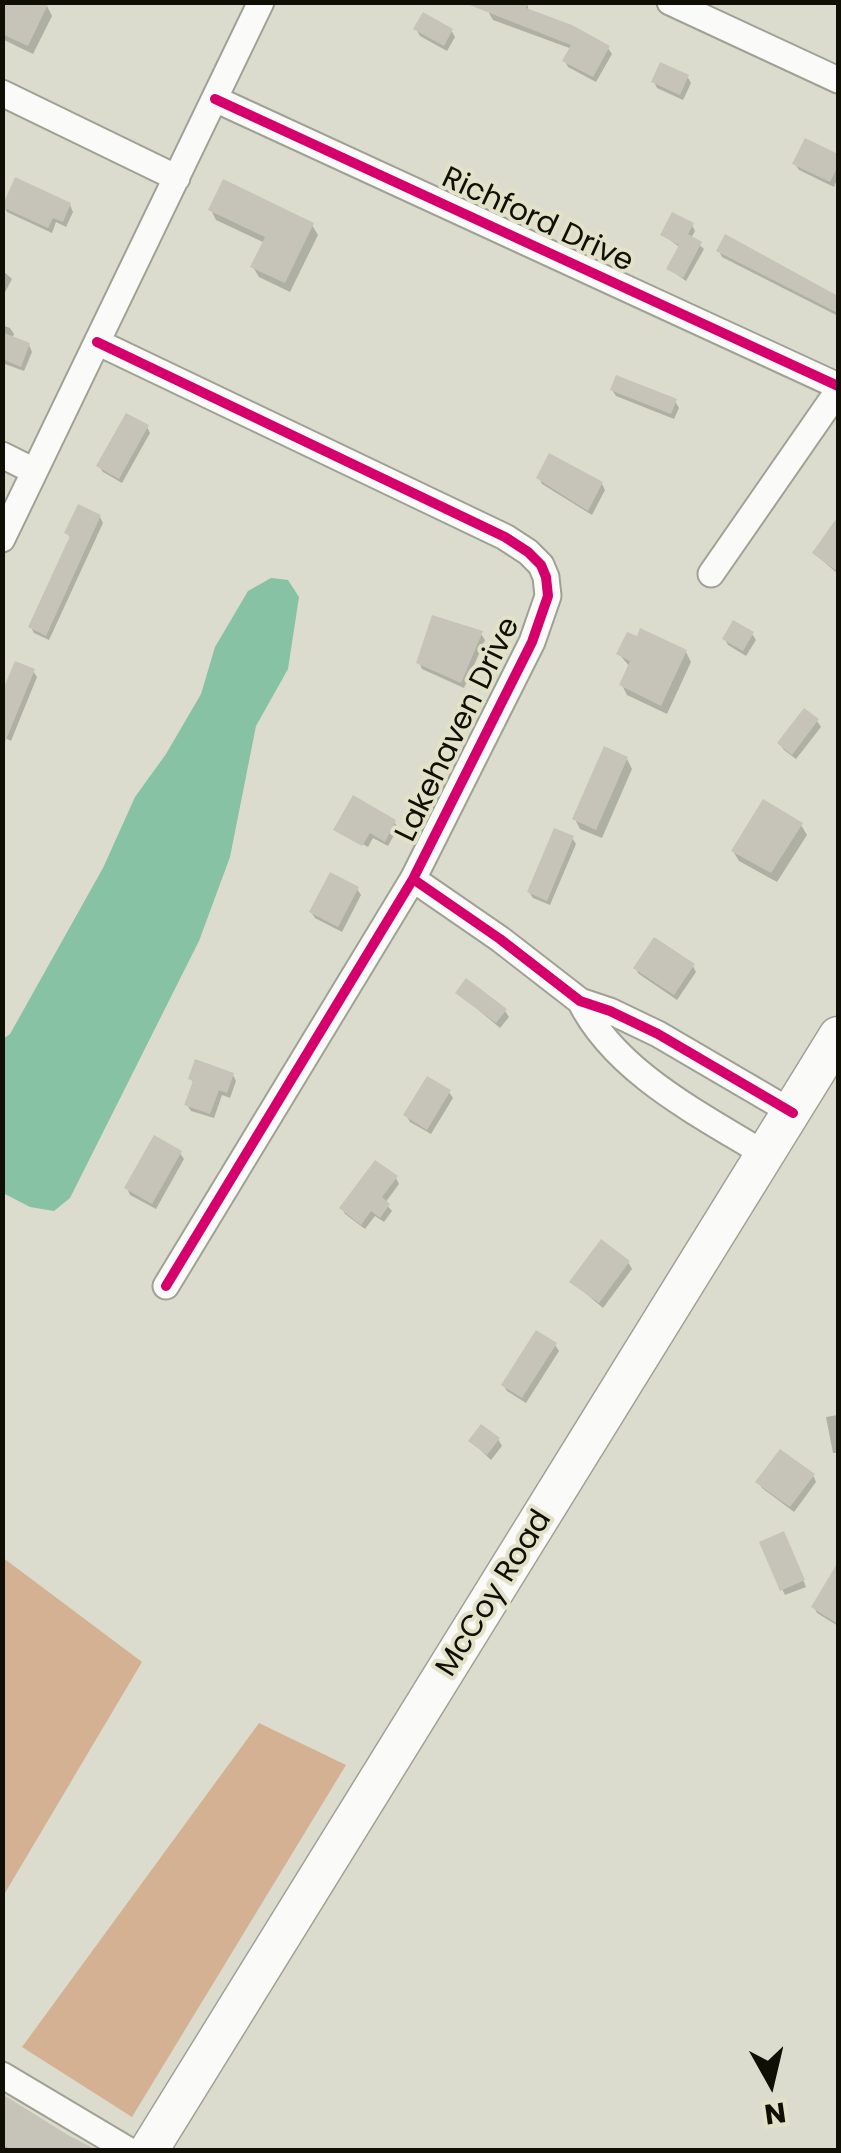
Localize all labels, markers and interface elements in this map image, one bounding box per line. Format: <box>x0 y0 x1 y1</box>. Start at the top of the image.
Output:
street label: Richford Drive <box>436 161 638 281</box>
street label: Lakehaven Drive <box>389 612 529 848</box>
street label: McCoy Road <box>430 1504 560 1684</box>
north arrow <box>721 2033 821 2133</box>
text: N <box>762 2092 788 2134</box>

